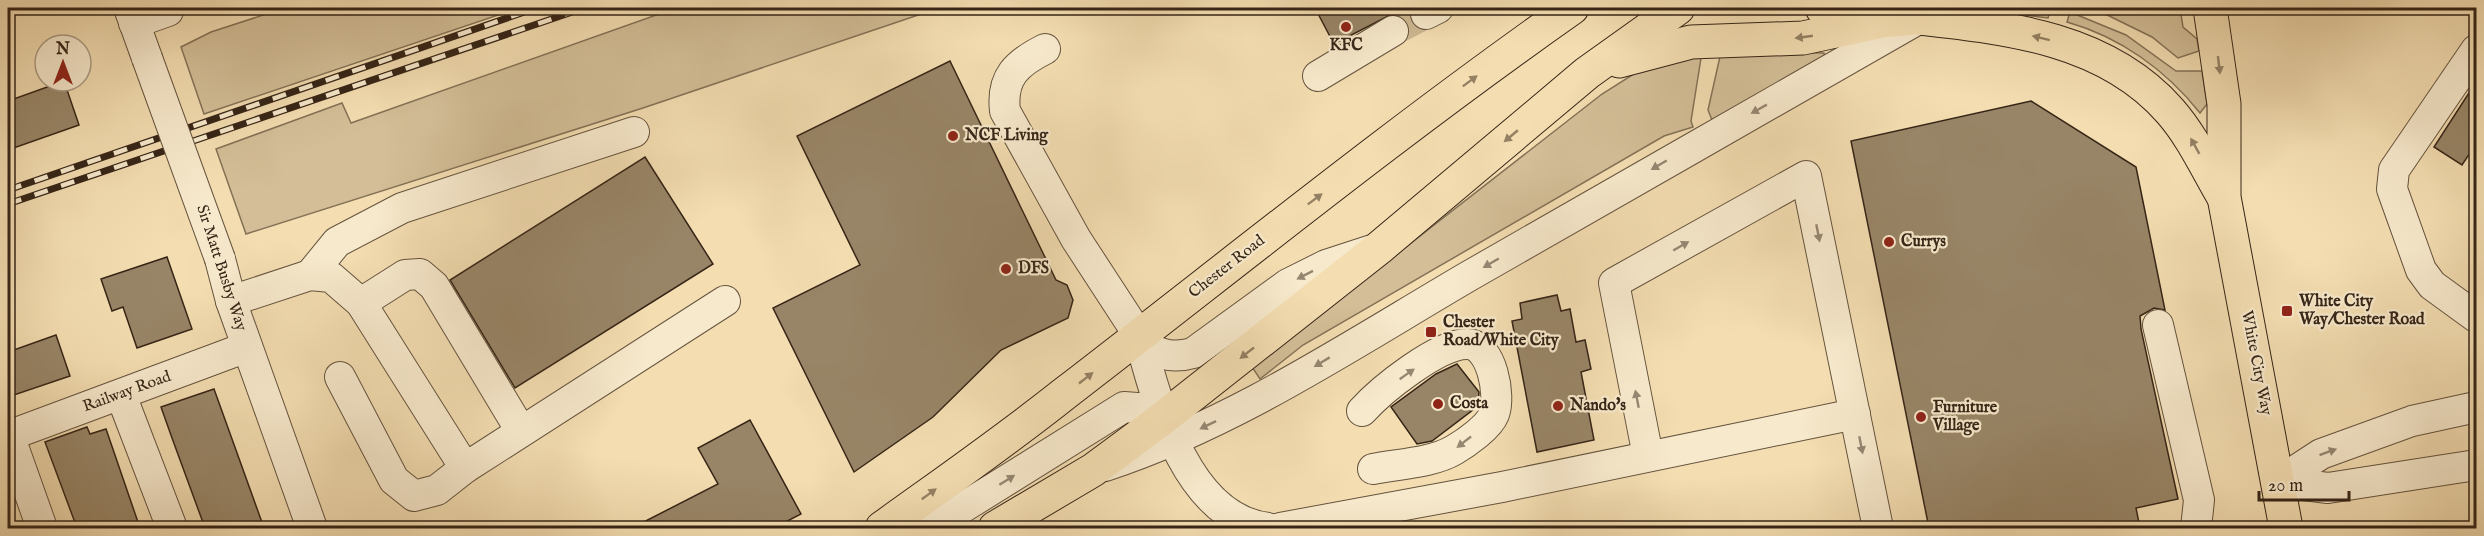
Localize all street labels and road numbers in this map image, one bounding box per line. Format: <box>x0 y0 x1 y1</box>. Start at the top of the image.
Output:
street label: Sir Matt Busby Way <box>191 202 251 334</box>
street label: Chester Road <box>1185 231 1269 303</box>
street label: White City Way <box>2236 309 2276 417</box>
street label: Railway Road <box>80 367 174 417</box>

